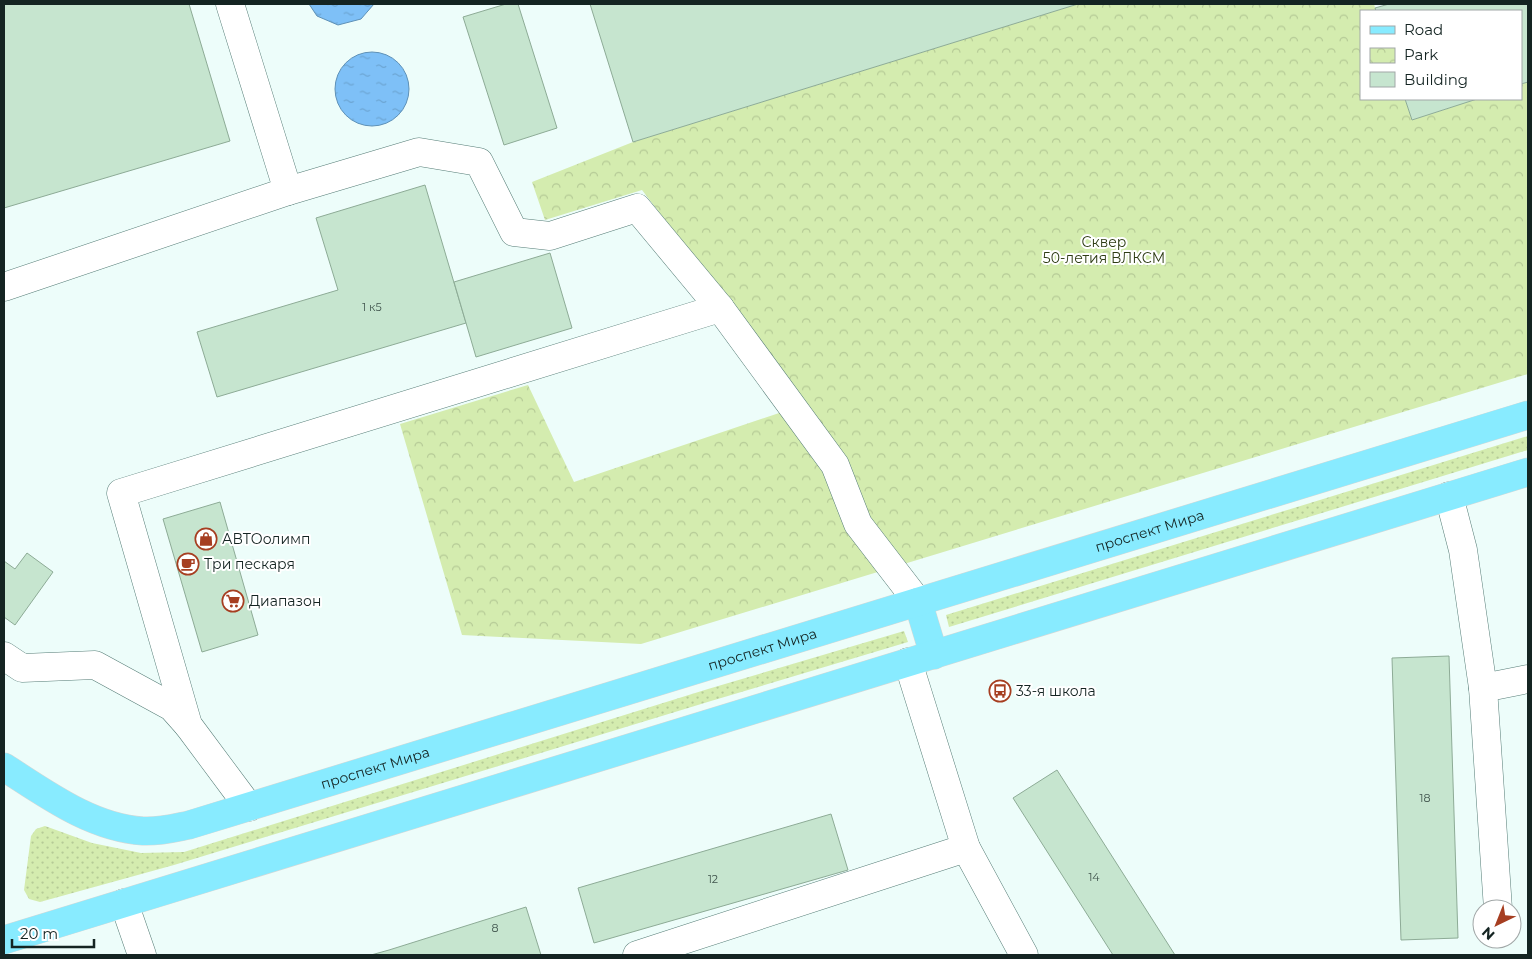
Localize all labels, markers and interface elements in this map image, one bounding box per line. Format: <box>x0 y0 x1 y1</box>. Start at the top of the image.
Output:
legend <box>1360 10 1522 100</box>
text: Road <box>1404 20 1443 39</box>
text: Park <box>1404 45 1438 64</box>
text: Building <box>1404 70 1468 89</box>
park label: Сквер 50-летия ВЛКСМ <box>1043 233 1165 267</box>
house number: 1 к5 <box>362 300 382 314</box>
street label: проспект Мира <box>1093 506 1206 556</box>
shop icon: АВТОолимп <box>194 527 218 551</box>
place label: АВТОолимп <box>222 530 311 548</box>
cafe icon: Три пескаря <box>176 552 200 576</box>
place label: Три пескаря <box>204 555 295 573</box>
supermarket icon: Диапазон <box>221 589 245 613</box>
place label: Диапазон <box>249 592 321 610</box>
street label: проспект Мира <box>706 624 819 675</box>
bus stop icon: 33-я школа <box>988 679 1012 703</box>
place label: 33-я школа <box>1016 682 1096 700</box>
street label: проспект Мира <box>318 743 432 793</box>
house number: 18 <box>1420 791 1431 805</box>
house number: 14 <box>1088 870 1100 884</box>
house number: 12 <box>708 872 718 886</box>
north arrow <box>1472 899 1522 949</box>
scale bar <box>12 916 95 948</box>
house number: 8 <box>491 921 499 935</box>
text: N <box>1478 923 1498 944</box>
text: 20 m <box>20 924 58 943</box>

